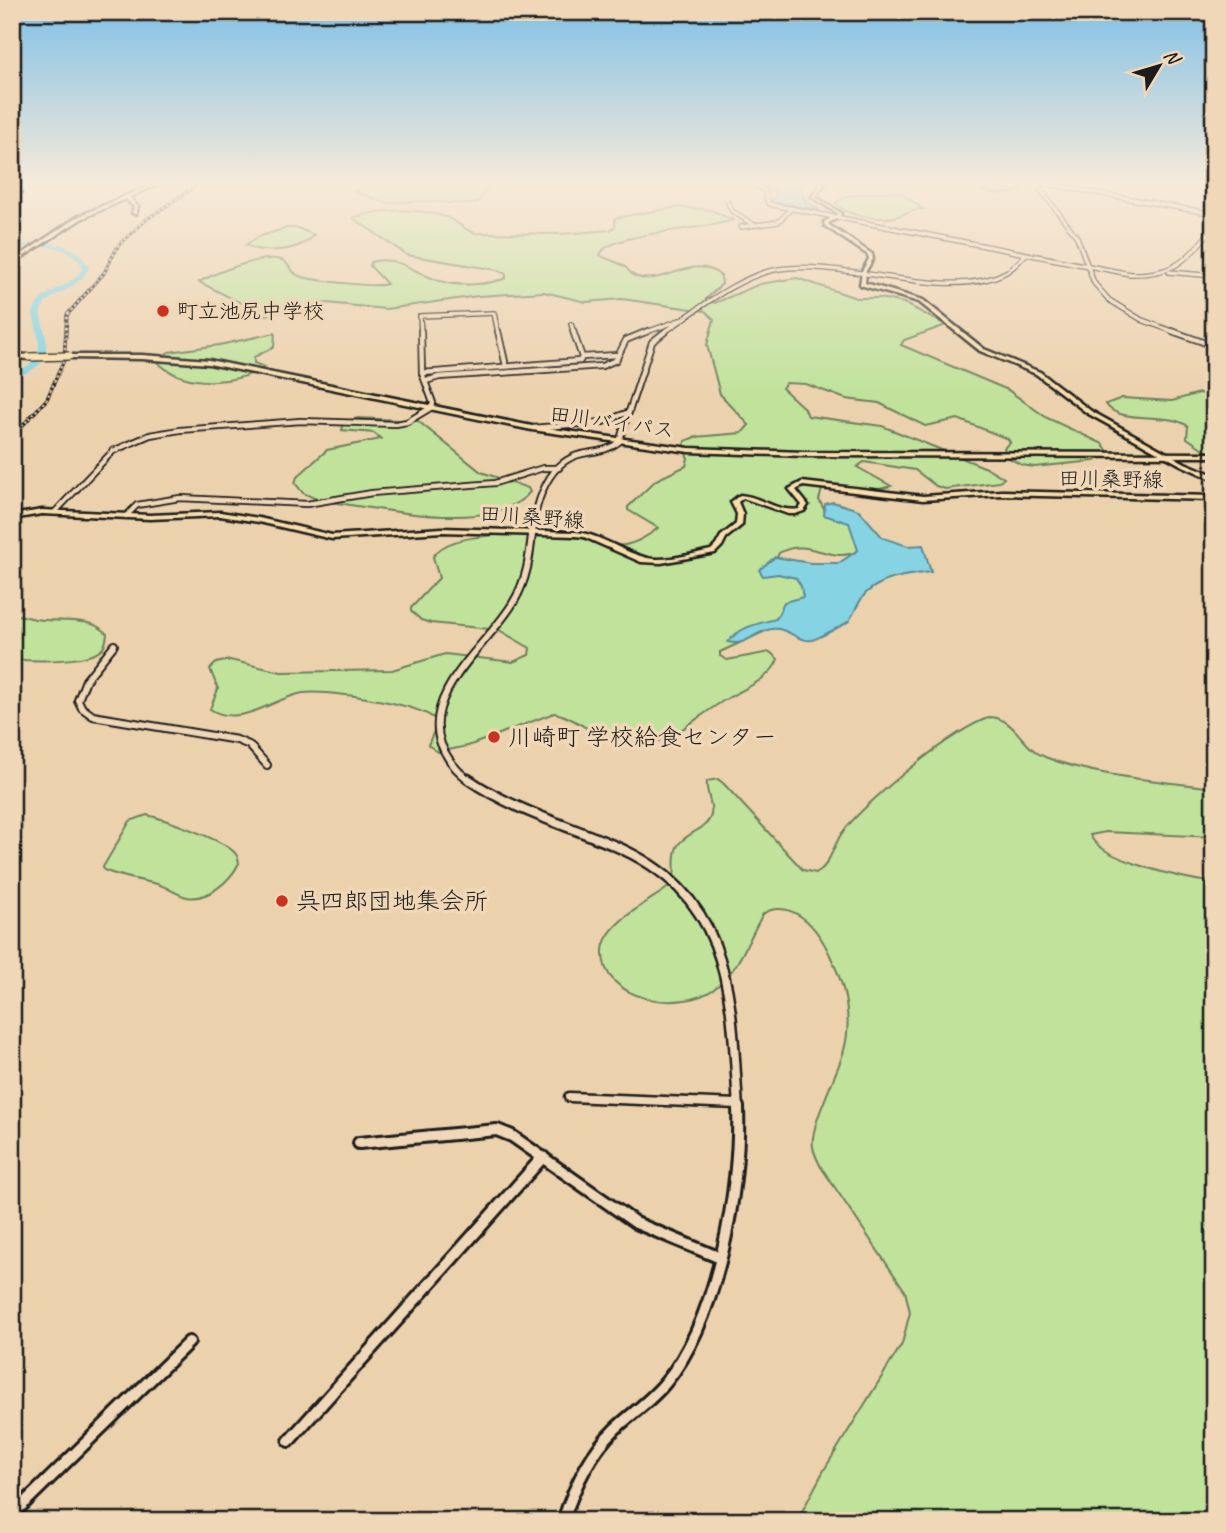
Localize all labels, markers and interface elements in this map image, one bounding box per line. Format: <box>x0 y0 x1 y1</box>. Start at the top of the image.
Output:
north arrow <box>1124 32 1194 102</box>
text: N <box>1159 44 1187 71</box>
place label: 町立池尻中学校 <box>177 298 324 324</box>
marker: 町立池尻中学校 <box>155 303 171 319</box>
street label: 田川バイパス <box>548 400 676 444</box>
street label: 田川桑野線 <box>1058 465 1164 493</box>
street label: 田川桑野線 <box>479 500 585 534</box>
place label: 川崎町 学校給食センター <box>508 722 777 752</box>
marker: 川崎町 学校給食センター <box>486 729 502 745</box>
place label: 呉四郎団地集会所 <box>296 886 488 916</box>
marker: 呉四郎団地集会所 <box>274 893 290 909</box>

